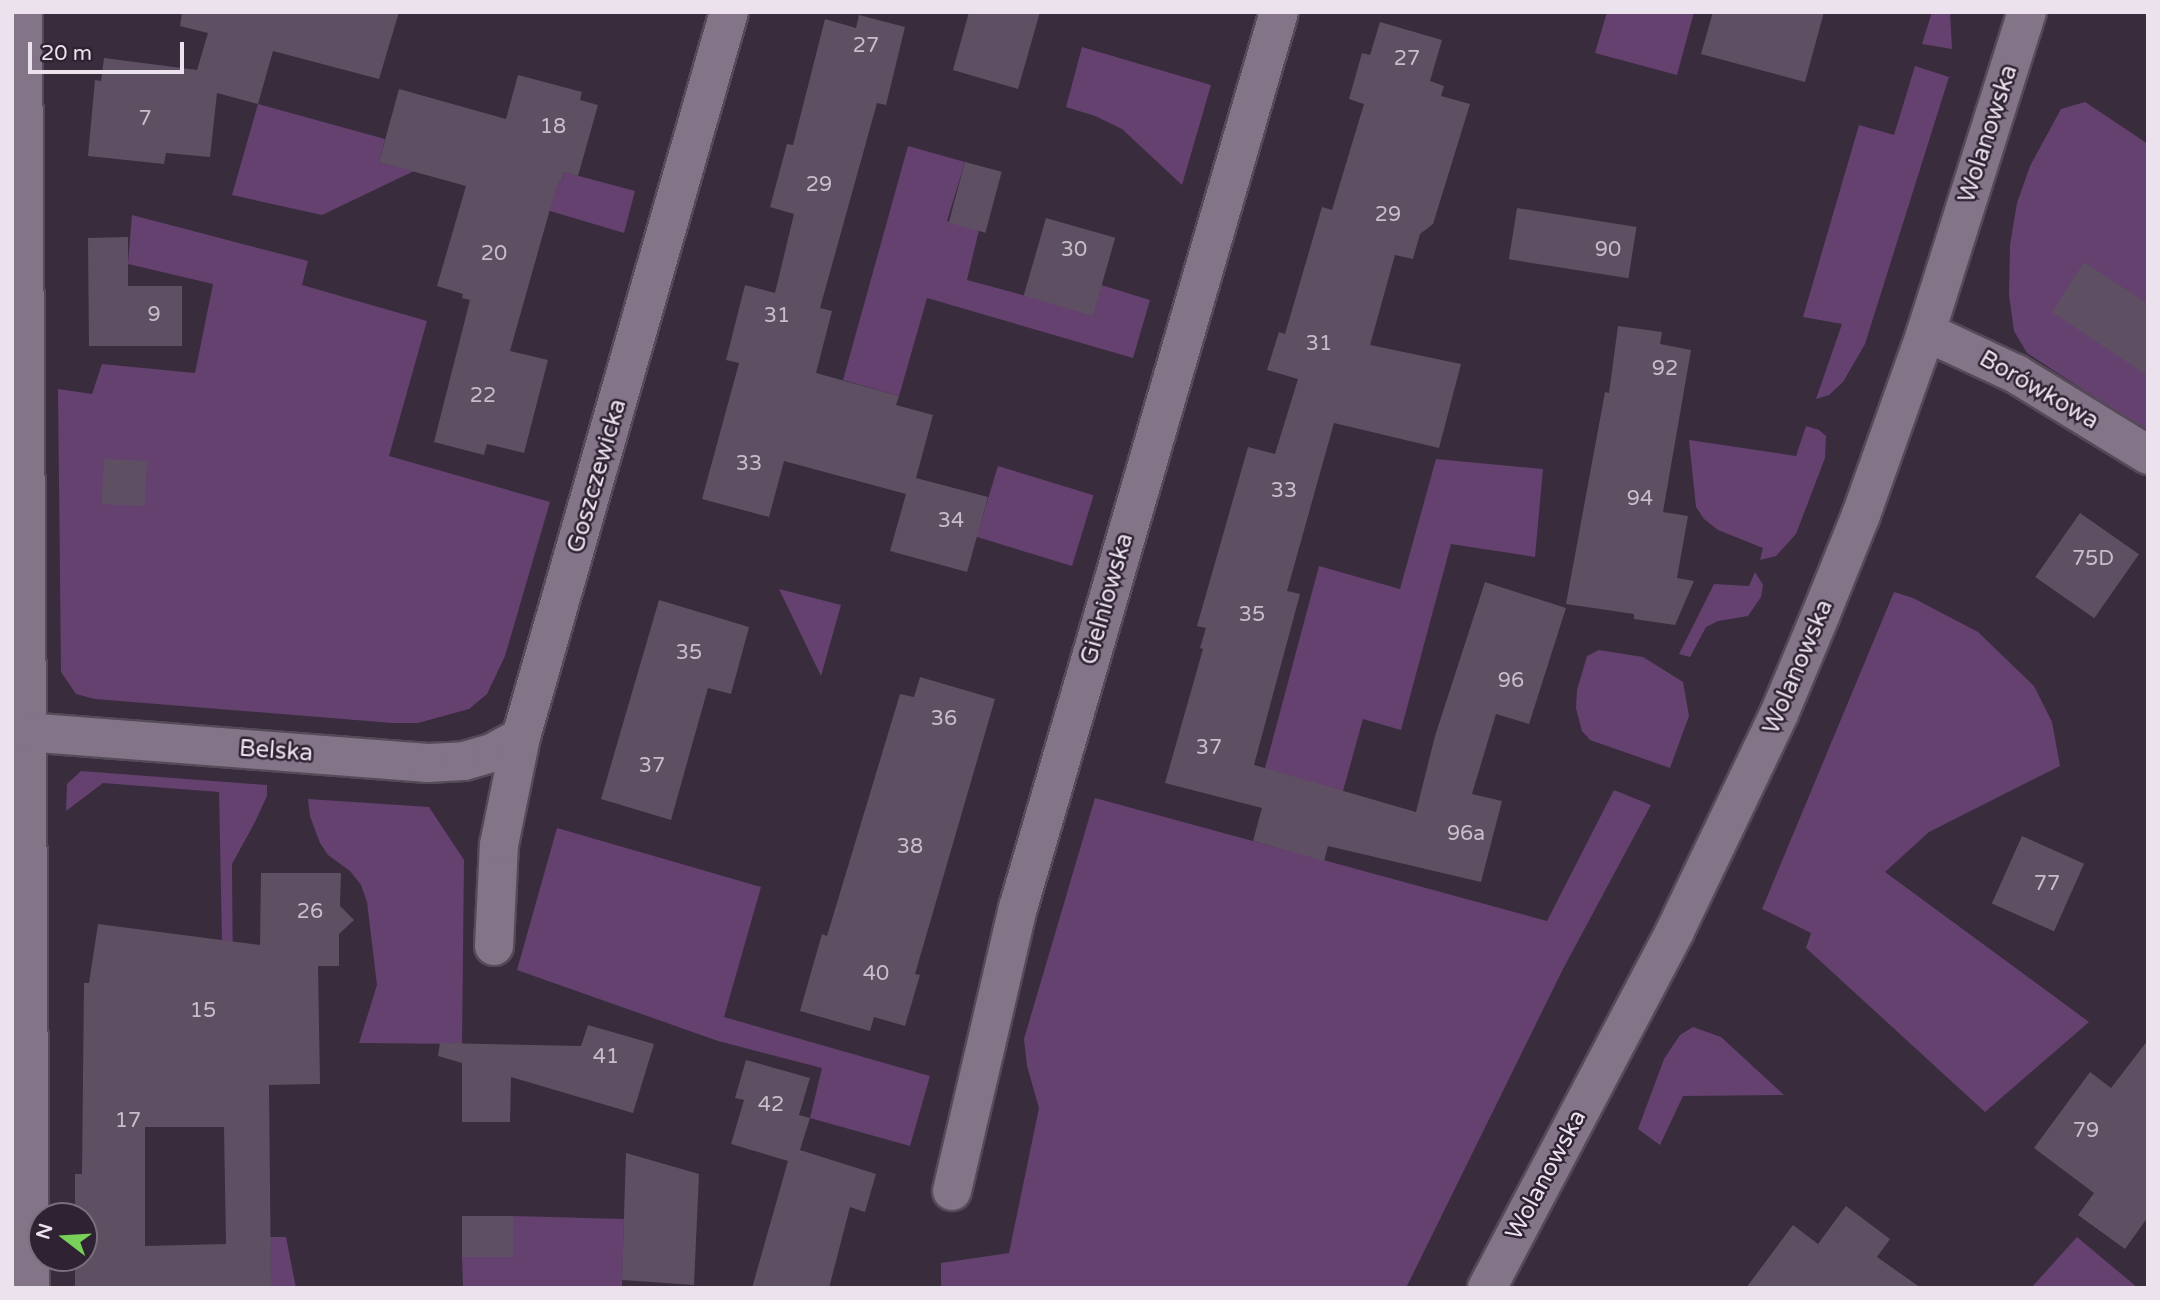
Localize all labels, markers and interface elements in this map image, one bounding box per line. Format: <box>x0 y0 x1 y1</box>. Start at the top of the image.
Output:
scale bar <box>32 28 187 72</box>
house number: 27 <box>853 33 879 59</box>
text: 20 m <box>41 41 92 66</box>
house number: 27 <box>1394 46 1420 72</box>
street label: Wolanowska <box>1952 61 2024 207</box>
house number: 7 <box>138 106 152 132</box>
house number: 18 <box>540 114 566 140</box>
house number: 29 <box>806 172 832 198</box>
house number: 29 <box>1375 202 1401 228</box>
house number: 30 <box>1061 237 1087 263</box>
house number: 90 <box>1595 237 1621 263</box>
house number: 20 <box>481 241 507 267</box>
house number: 9 <box>147 302 161 328</box>
house number: 31 <box>764 303 790 329</box>
house number: 31 <box>1306 331 1332 357</box>
street label: Borówkowa <box>1974 344 2104 436</box>
house number: 92 <box>1652 356 1678 382</box>
house number: 22 <box>470 383 496 409</box>
street label: Goszczewicka <box>561 396 633 556</box>
house number: 33 <box>736 451 762 477</box>
house number: 33 <box>1271 478 1297 504</box>
house number: 94 <box>1627 486 1653 512</box>
house number: 34 <box>938 508 964 534</box>
street label: Gielniowska <box>1074 530 1140 668</box>
house number: 75D <box>2072 546 2114 572</box>
street label: Wolanowska <box>1757 595 1839 739</box>
house number: 35 <box>1239 602 1265 628</box>
house number: 35 <box>676 640 702 666</box>
house number: 96 <box>1498 668 1524 694</box>
house number: 36 <box>931 706 957 732</box>
street label: Belska <box>238 734 314 768</box>
house number: 37 <box>1196 735 1222 761</box>
house number: 37 <box>639 753 665 779</box>
house number: 96a <box>1447 821 1485 847</box>
house number: 38 <box>897 834 923 860</box>
house number: 77 <box>2034 871 2060 897</box>
house number: 26 <box>297 899 323 925</box>
house number: 40 <box>863 961 889 987</box>
house number: 15 <box>190 998 216 1024</box>
house number: 41 <box>593 1044 619 1070</box>
house number: 42 <box>758 1092 784 1118</box>
street label: Wolanowska <box>1500 1105 1592 1245</box>
house number: 17 <box>115 1108 141 1134</box>
house number: 79 <box>2073 1118 2099 1144</box>
north arrow <box>28 1202 98 1272</box>
text: N <box>32 1221 58 1242</box>

